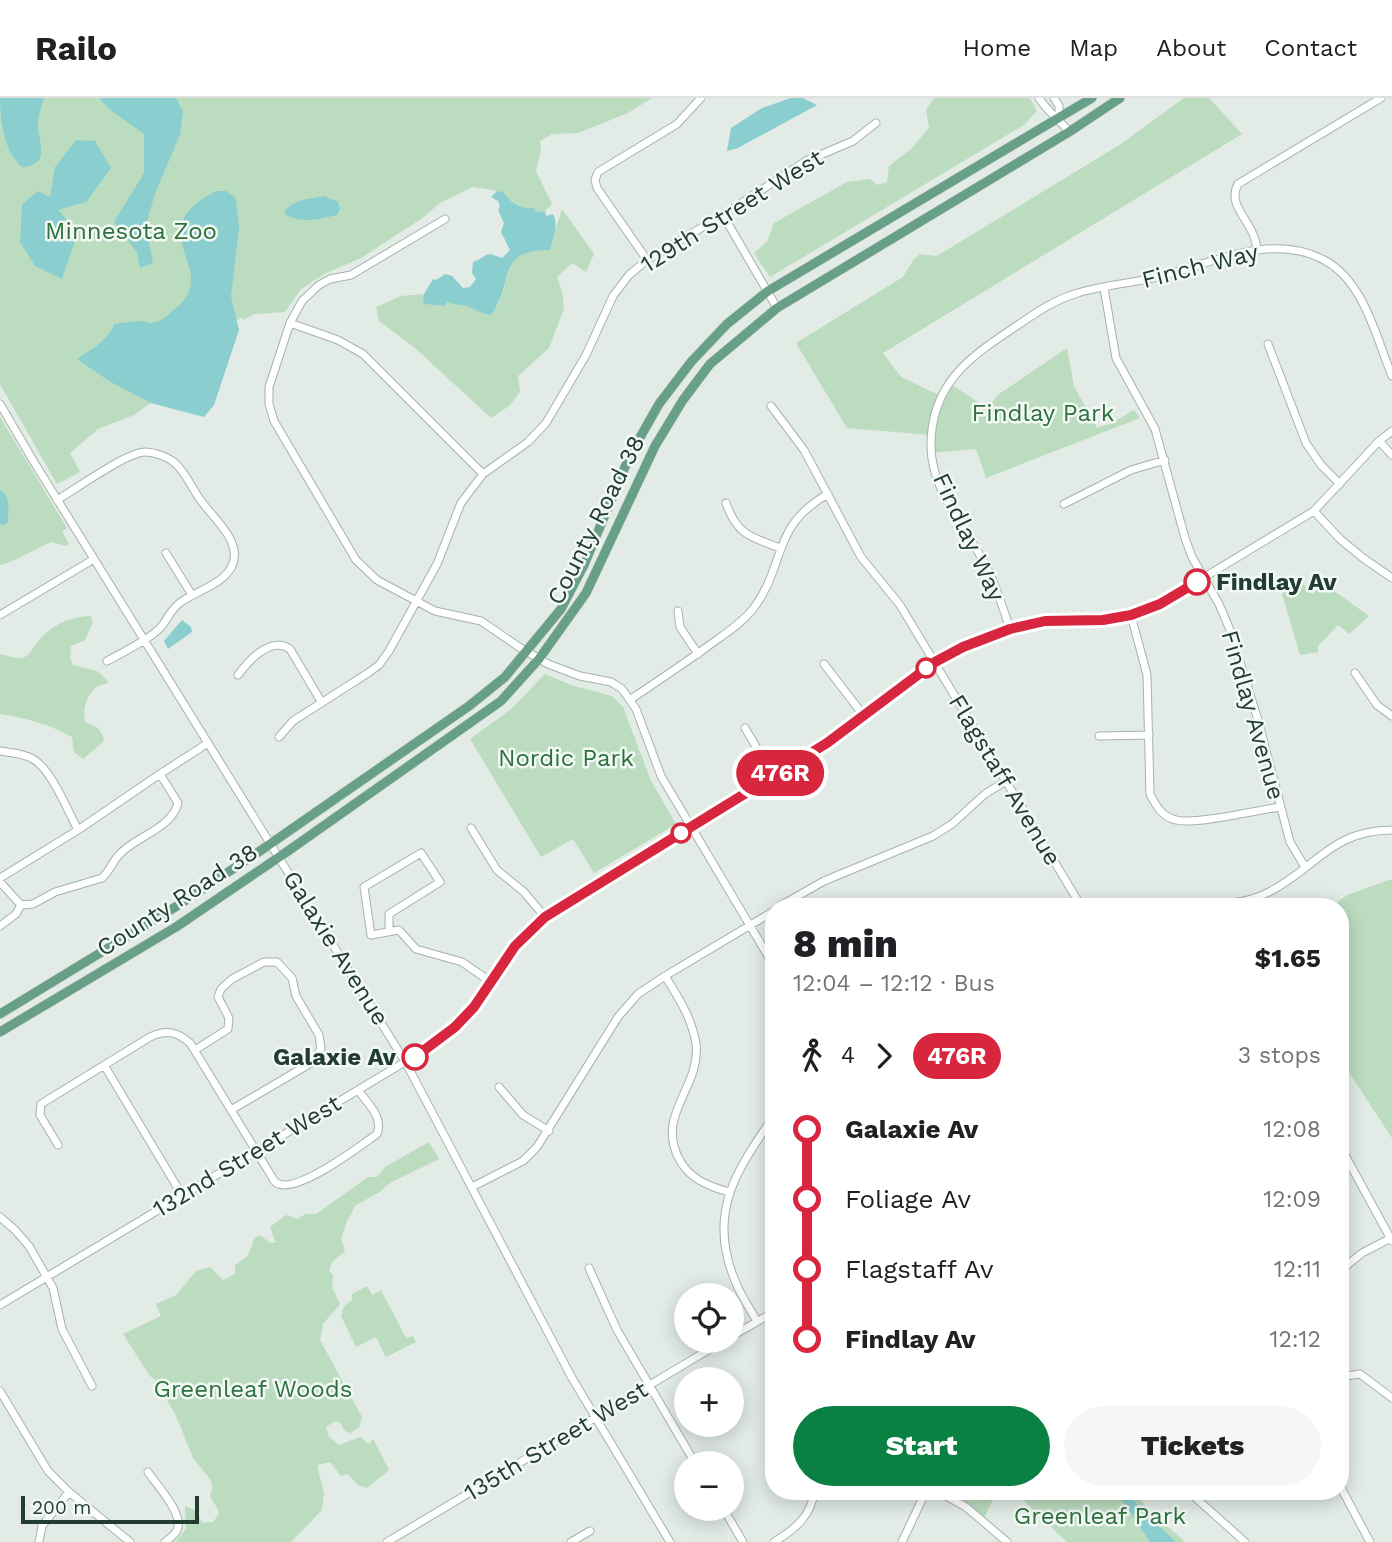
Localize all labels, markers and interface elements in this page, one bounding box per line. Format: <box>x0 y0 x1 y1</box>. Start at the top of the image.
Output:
text: Railo <box>35 29 117 68</box>
text: Home <box>963 34 1031 62</box>
text: Map <box>1069 34 1118 62</box>
text: About <box>1156 34 1226 62</box>
text: Contact <box>1264 34 1357 62</box>
street label: 129th Street West <box>636 144 828 278</box>
park label: Minnesota Zoo <box>45 217 217 245</box>
street label: Finch Way <box>1139 238 1262 294</box>
park label: Findlay Park <box>972 399 1115 427</box>
street label: County Road 38 <box>541 431 651 609</box>
street label: Findlay Way <box>927 469 1011 606</box>
place label: Findlay Av <box>1216 568 1337 596</box>
marker: Findlay Av <box>1184 569 1210 595</box>
street label: Findlay Avenue <box>1215 627 1291 803</box>
unlabelled marker <box>916 658 936 678</box>
street label: Flagstaff Avenue <box>943 689 1067 871</box>
park label: Nordic Park <box>498 744 634 772</box>
line badge: 476R <box>731 750 829 796</box>
text: 476R <box>750 759 810 787</box>
unlabelled marker <box>671 823 691 843</box>
street label: County Road 38 <box>91 838 263 962</box>
street label: Galaxie Avenue <box>277 866 395 1030</box>
text: 8 min <box>793 922 898 966</box>
text: $1.65 <box>1255 943 1321 973</box>
text: 12:04 – 12:12 · Bus <box>793 970 995 997</box>
icon: walk <box>793 1037 831 1075</box>
icon: forward <box>865 1037 903 1075</box>
text: 4 <box>841 1042 855 1069</box>
text: 476R <box>927 1042 987 1070</box>
text: 3 stops <box>1238 1042 1321 1069</box>
place label: Galaxie Av <box>273 1043 397 1071</box>
marker: Galaxie Av <box>402 1044 428 1070</box>
street label: 132nd Street West <box>148 1089 346 1223</box>
text: Galaxie Av <box>845 1114 978 1144</box>
text: 12:08 <box>1263 1116 1321 1143</box>
text: Foliage Av <box>845 1184 971 1214</box>
text: 12:09 <box>1263 1186 1321 1213</box>
text: Flagstaff Av <box>845 1254 994 1284</box>
text: 12:11 <box>1274 1256 1321 1283</box>
map controls <box>674 1283 744 1521</box>
button: locate <box>674 1283 744 1353</box>
text: Findlay Av <box>845 1324 976 1354</box>
text: 12:12 <box>1269 1326 1321 1353</box>
button: + <box>674 1367 744 1437</box>
park label: Greenleaf Woods <box>154 1375 352 1403</box>
street label: 135th Street West <box>459 1375 653 1507</box>
button: Start <box>793 1406 1050 1486</box>
button: Tickets <box>1064 1406 1321 1486</box>
button: − <box>674 1451 744 1521</box>
scale bar <box>21 1493 200 1525</box>
text: 200 m <box>32 1496 91 1519</box>
park label: Greenleaf Park <box>1014 1502 1187 1530</box>

